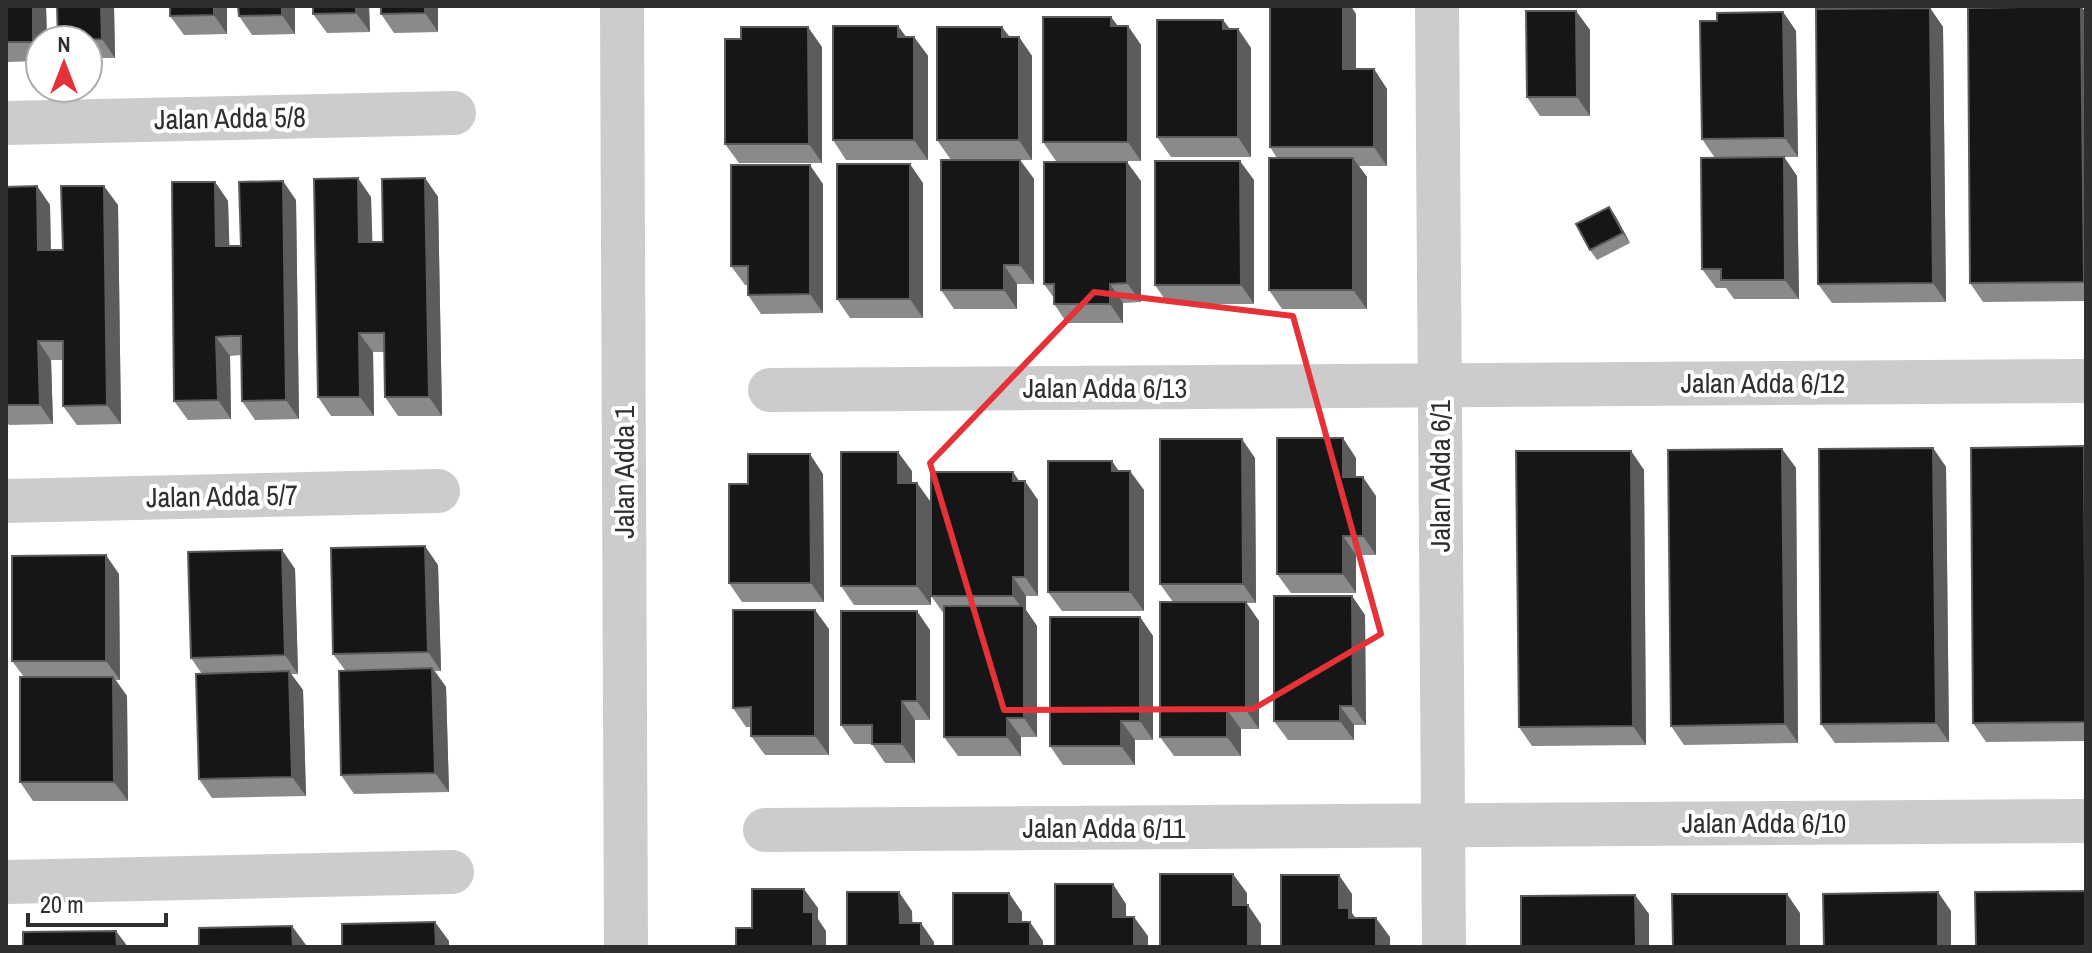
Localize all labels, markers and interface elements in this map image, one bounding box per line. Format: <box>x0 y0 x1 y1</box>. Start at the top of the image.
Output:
north arrow <box>24 24 104 104</box>
text: N <box>57 29 71 59</box>
street label: Jalan Adda 5/8 <box>154 98 306 138</box>
street label: Jalan Adda 6/12 <box>1681 364 1845 402</box>
street label: Jalan Adda 6/13 <box>1023 369 1187 407</box>
street label: Jalan Adda 6/1 <box>1421 400 1459 552</box>
street label: Jalan Adda 1 <box>605 405 643 538</box>
street label: Jalan Adda 5/7 <box>146 476 298 516</box>
street label: Jalan Adda 6/10 <box>1682 804 1846 842</box>
street label: Jalan Adda 6/11 <box>1022 809 1186 847</box>
scale bar <box>28 877 166 927</box>
text: 20 m <box>40 888 84 920</box>

